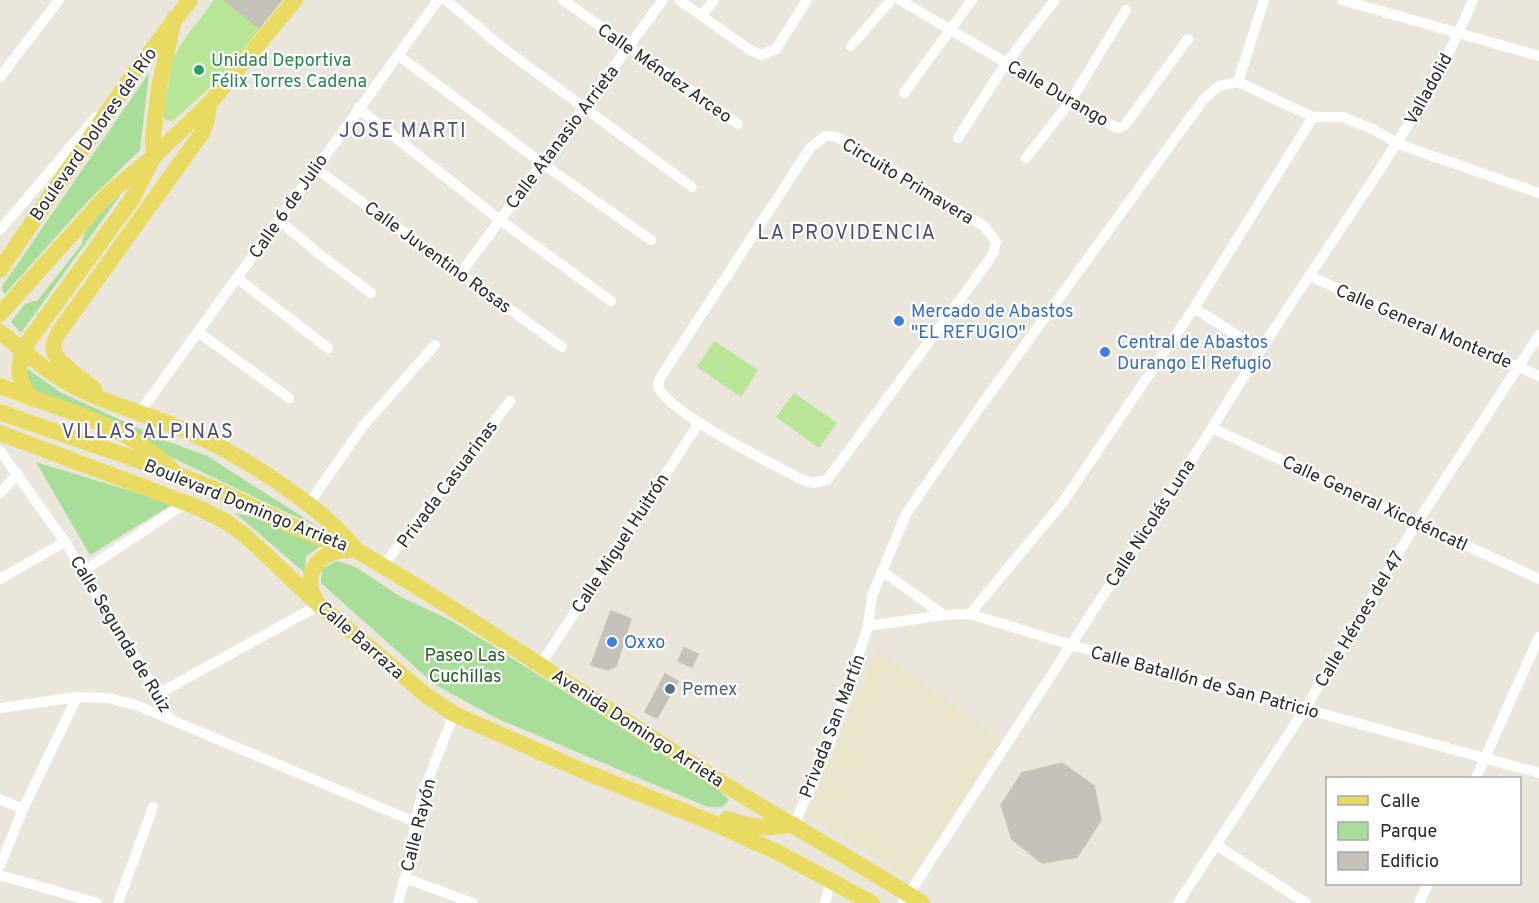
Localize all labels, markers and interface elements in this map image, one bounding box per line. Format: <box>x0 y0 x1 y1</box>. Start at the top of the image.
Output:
street label: Calle Méndez Arceo <box>592 19 736 129</box>
street label: Boulevard Dolores del Río <box>26 44 163 226</box>
place label: Unidad Deportiva Félix Torres Cadena <box>211 50 367 94</box>
street label: Valladolid <box>1400 50 1458 130</box>
street label: Calle Durango <box>1002 56 1112 133</box>
street label: Calle Atanasio Arrieta <box>501 61 625 215</box>
marker: Unidad Deportiva Félix Torres Cadena <box>192 63 206 77</box>
district label: JOSE MARTI <box>339 119 467 145</box>
street label: Circuito Primavera <box>837 134 977 231</box>
street label: Calle 6 de Julio <box>245 150 334 264</box>
street label: Calle Juventino Rosas <box>359 197 515 319</box>
district label: LA PROVIDENCIA <box>757 221 937 247</box>
street label: Calle General Monterde <box>1332 280 1515 375</box>
place label: Mercado de Abastos "EL REFUGIO" <box>911 301 1073 345</box>
marker: Mercado de Abastos "EL REFUGIO" <box>892 314 906 328</box>
place label: Central de Abastos Durango El Refugio <box>1117 332 1272 376</box>
marker: Central de Abastos Durango El Refugio <box>1098 345 1112 359</box>
street label: Privada Casuarinas <box>393 416 504 553</box>
district label: VILLAS ALPINAS <box>62 420 234 446</box>
street label: Calle General Xicoténcatl <box>1278 451 1471 557</box>
street label: Boulevard Domingo Arrieta <box>140 455 351 558</box>
street label: Calle Nicolás Luna <box>1101 456 1201 592</box>
street label: Calle Miguel Huitrón <box>567 469 675 618</box>
street label: Calle Héroes del 47 <box>1311 547 1410 692</box>
street label: Calle Segunda de Ruiz <box>64 552 176 717</box>
street label: Calle Barraza <box>312 597 408 685</box>
place label: Oxxo <box>624 632 665 655</box>
marker: Oxxo <box>605 635 619 649</box>
street label: Calle Batallón de San Patricio <box>1088 642 1321 725</box>
park label: Paseo Las Cuchillas <box>425 645 505 689</box>
street label: Privada San Martín <box>795 651 871 802</box>
street label: Avenida Domingo Arrieta <box>547 665 728 794</box>
place label: Pemex <box>682 679 737 702</box>
marker: Pemex <box>663 682 677 696</box>
street label: Calle Rayón <box>397 776 442 874</box>
legend <box>1326 777 1521 885</box>
text: Calle <box>1380 791 1420 814</box>
text: Parque <box>1380 821 1437 844</box>
text: Edificio <box>1380 851 1439 874</box>

